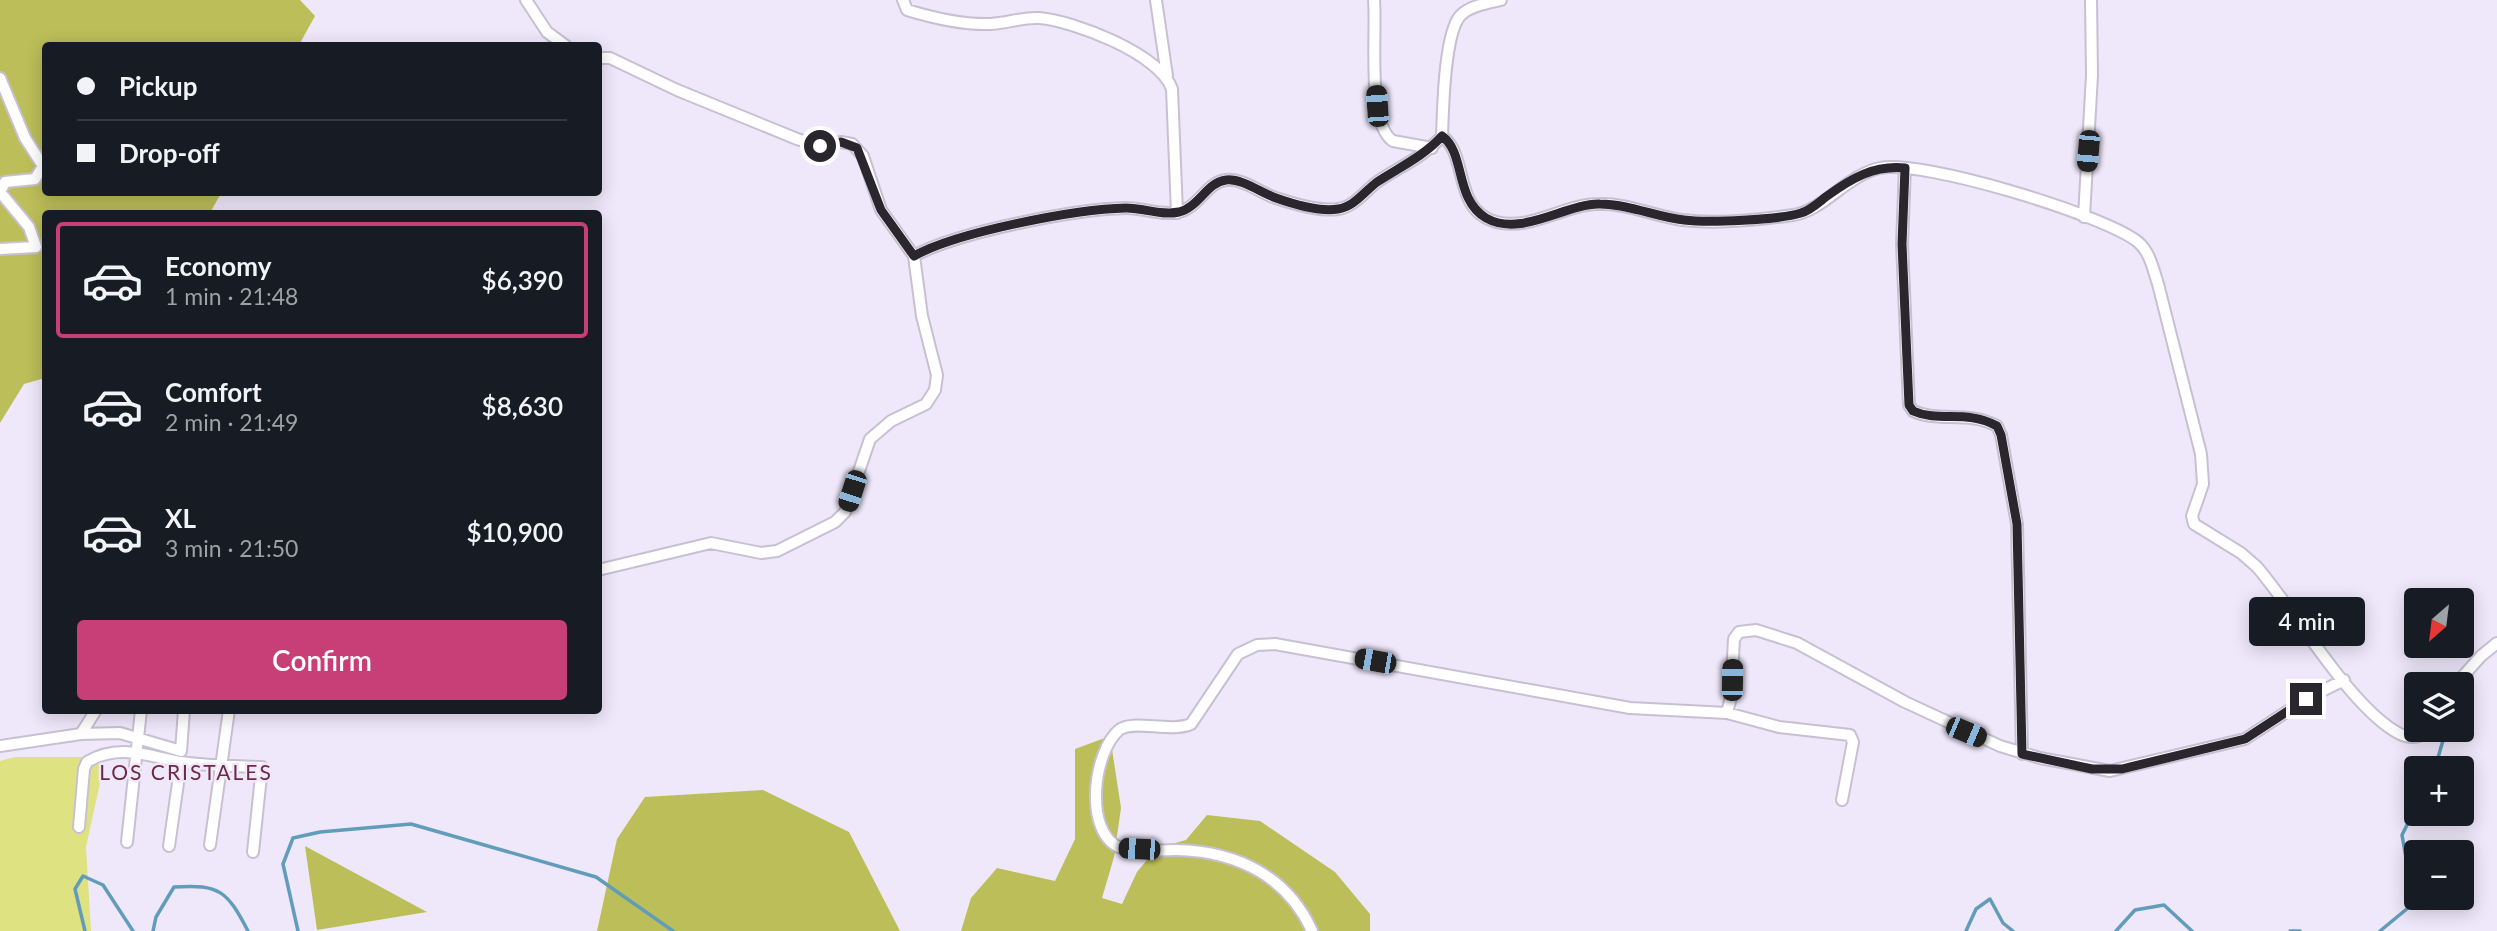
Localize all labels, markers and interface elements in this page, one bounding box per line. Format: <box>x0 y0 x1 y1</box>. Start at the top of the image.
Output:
text: Pickup <box>119 70 198 102</box>
car <box>1366 84 1389 128</box>
car <box>2076 129 2101 173</box>
route start <box>804 130 836 162</box>
text: Drop-off <box>119 137 220 169</box>
icon: car <box>81 249 144 312</box>
text: Economy <box>165 250 271 282</box>
text: $6,390 <box>482 264 563 296</box>
text: 1 min · 21:48 <box>165 282 298 310</box>
icon: car <box>81 375 144 438</box>
text: Comfort <box>165 376 262 408</box>
text: $8,630 <box>482 390 563 422</box>
text: 2 min · 21:49 <box>165 408 298 436</box>
car <box>836 468 869 514</box>
icon: car <box>81 501 144 564</box>
text: XL <box>165 502 196 534</box>
text: $10,900 <box>467 516 563 548</box>
text: 3 min · 21:50 <box>165 534 298 562</box>
north arrow <box>2404 588 2474 658</box>
map controls <box>2404 588 2474 910</box>
callout: 4 min <box>2248 598 2364 646</box>
text: 4 min <box>2279 607 2335 635</box>
button: Confirm <box>77 620 567 700</box>
car <box>1353 647 1398 675</box>
car <box>1722 659 1743 701</box>
button: layers <box>2404 672 2474 742</box>
route end <box>2290 683 2322 715</box>
car <box>1943 714 1990 750</box>
button: + <box>2404 756 2474 826</box>
district label: LOS CRISTALES <box>99 759 273 784</box>
car <box>1118 837 1161 861</box>
button: − <box>2404 840 2474 910</box>

